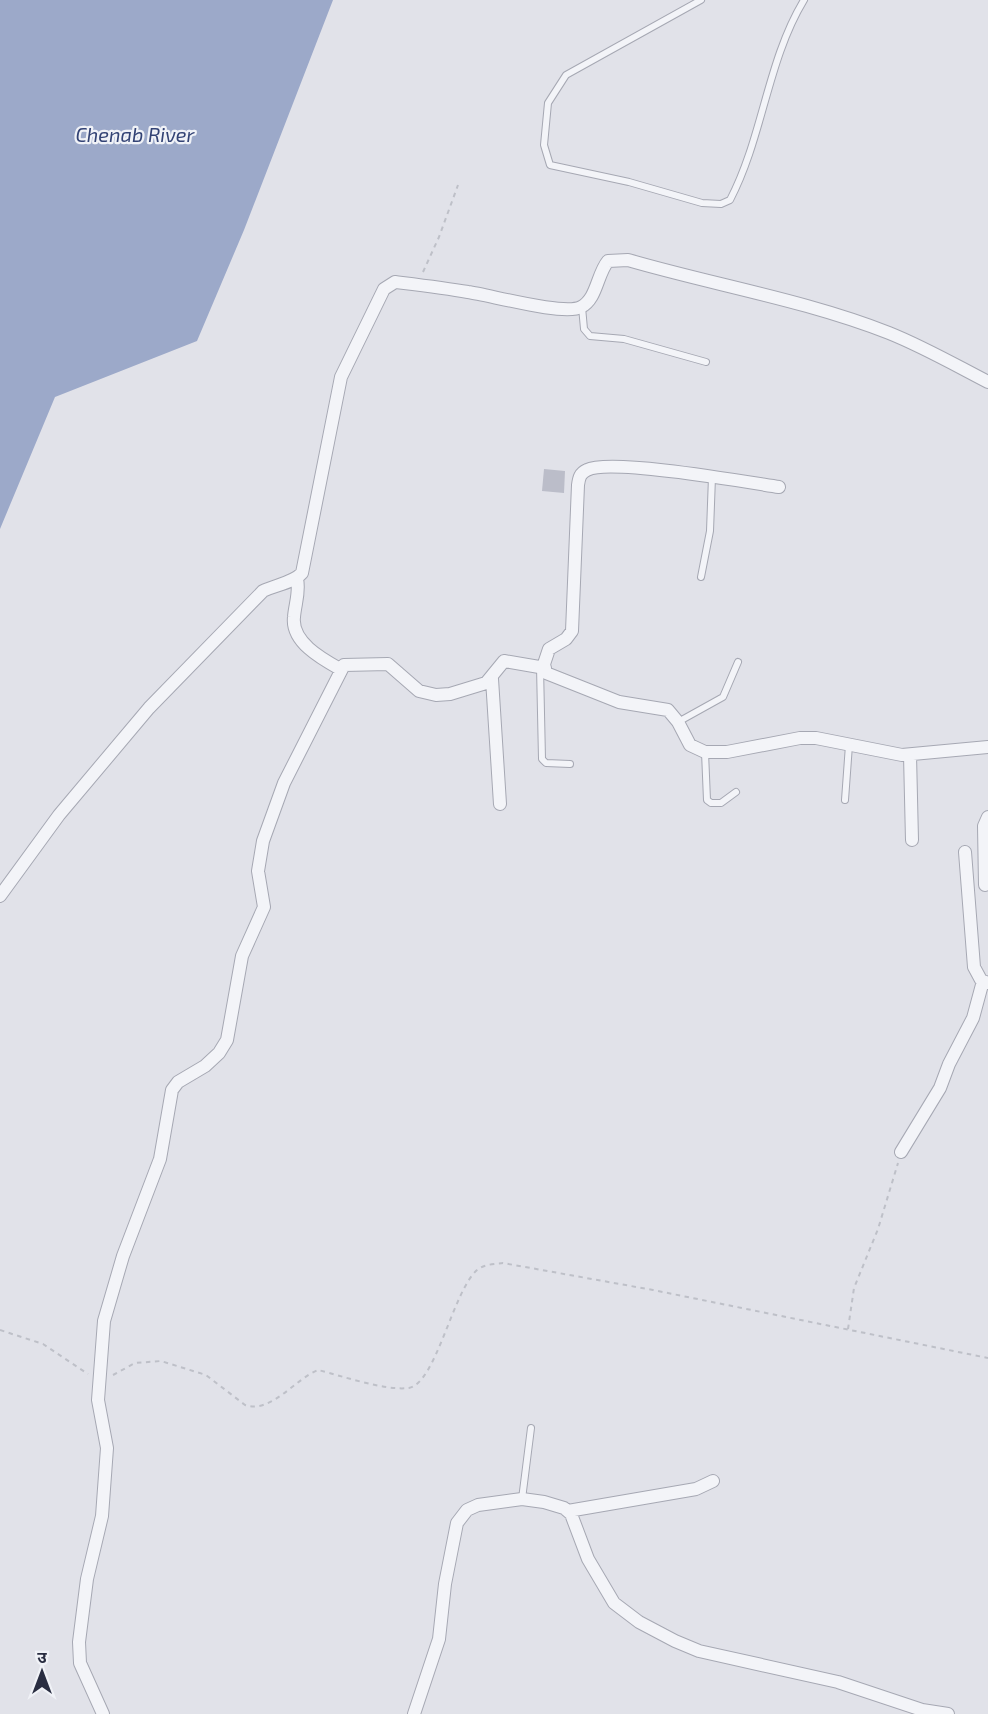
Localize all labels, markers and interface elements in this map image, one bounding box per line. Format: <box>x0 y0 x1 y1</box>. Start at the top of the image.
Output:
water label: Chenab River <box>75 122 196 146</box>
north arrow <box>12 1642 72 1702</box>
text: उ <box>37 1647 47 1666</box>

